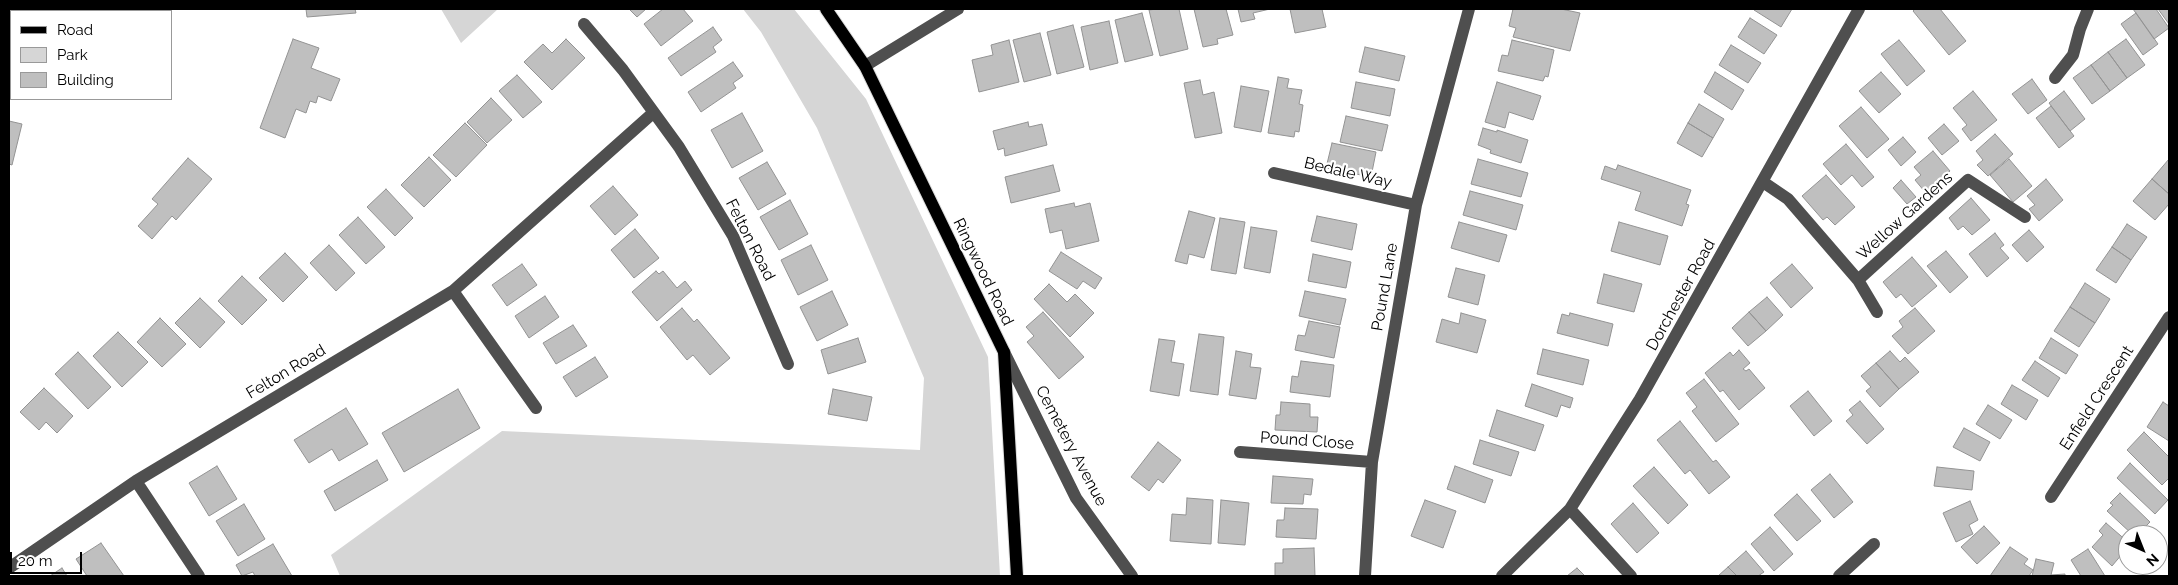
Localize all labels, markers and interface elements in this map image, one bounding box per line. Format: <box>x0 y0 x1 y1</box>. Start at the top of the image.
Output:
legend <box>10 10 172 100</box>
text: Road <box>57 21 93 39</box>
text: Park <box>57 46 88 64</box>
text: Building <box>57 71 114 89</box>
street label: Bedale Way <box>1302 154 1394 192</box>
street label: Wellow Gardens <box>1853 168 1957 264</box>
street label: Felton Road <box>721 196 779 284</box>
street label: Ringwood Road <box>949 215 1017 329</box>
street label: Dorchester Road <box>1642 236 1720 354</box>
street label: Pound Lane <box>1368 242 1402 332</box>
street label: Felton Road <box>243 341 329 403</box>
street label: Enfield Crescent <box>2056 342 2138 454</box>
street label: Cemetery Avenue <box>1031 383 1111 509</box>
street label: Pound Close <box>1259 428 1355 454</box>
north arrow <box>2118 525 2168 575</box>
scale bar <box>12 542 85 574</box>
text: N <box>2143 551 2162 570</box>
text: 20 m <box>18 552 53 570</box>

